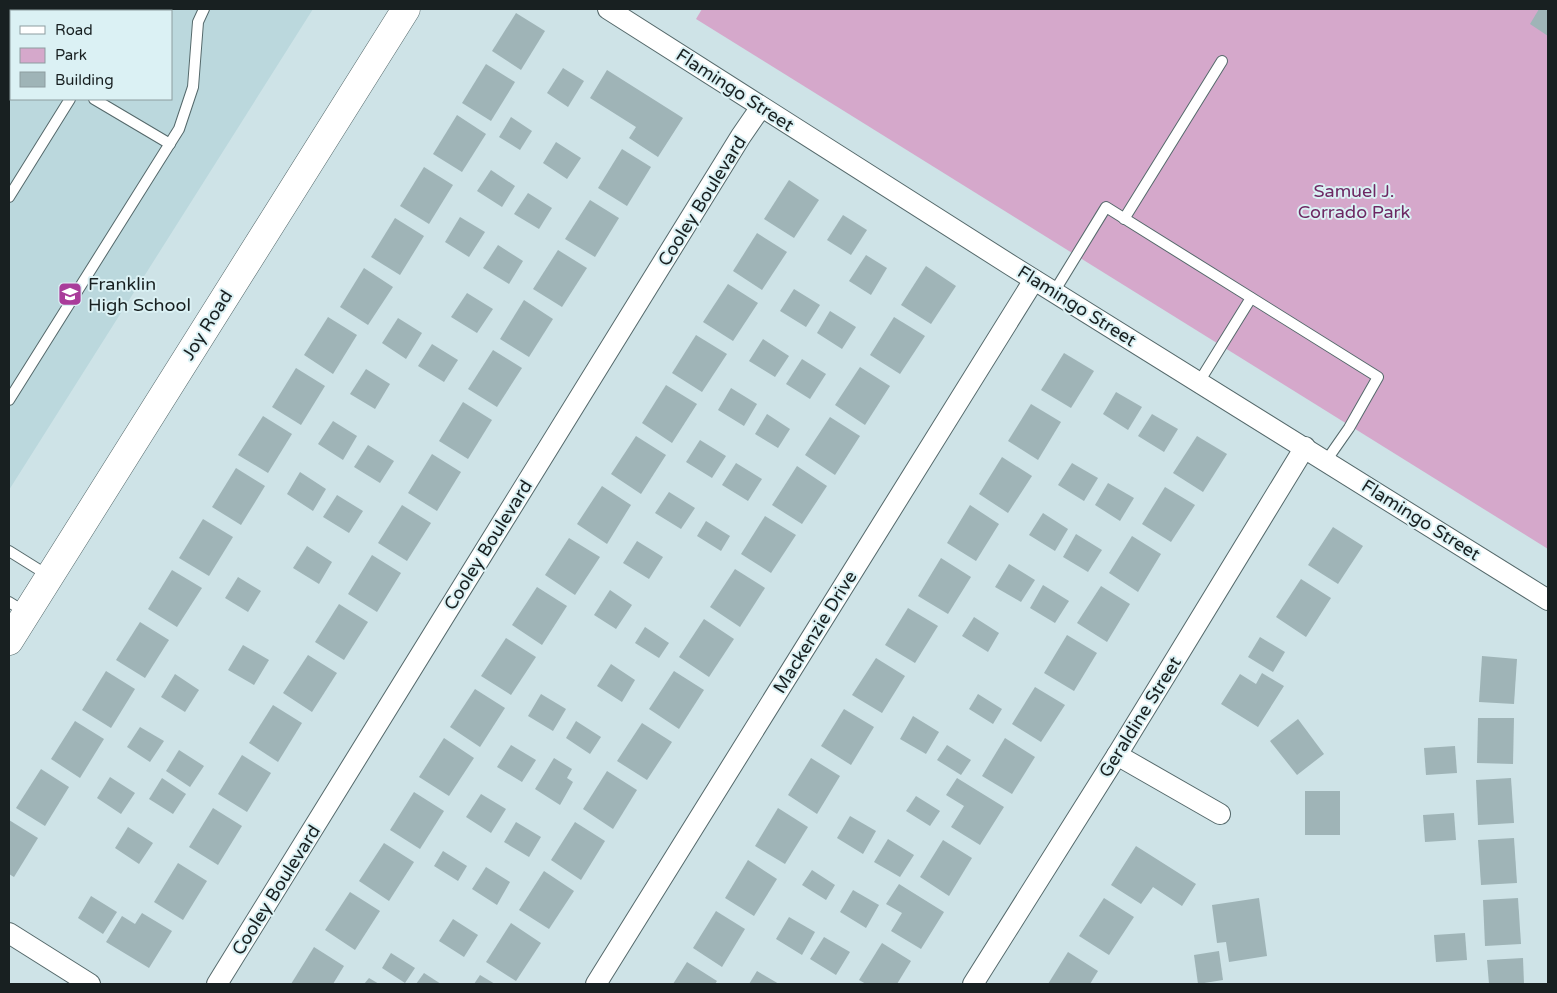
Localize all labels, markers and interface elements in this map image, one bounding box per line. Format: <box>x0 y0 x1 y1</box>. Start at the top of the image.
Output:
legend <box>10 10 172 100</box>
text: Road <box>55 21 93 39</box>
street label: Flamingo Street <box>672 44 798 136</box>
text: Park <box>55 46 87 64</box>
text: Building <box>55 71 114 89</box>
street label: Cooley Boulevard <box>653 132 751 270</box>
park label: Samuel J. Corrado Park <box>1298 180 1410 223</box>
street label: Flamingo Street <box>1014 261 1141 351</box>
place label: Franklin High School <box>88 273 191 316</box>
school or university icon: Franklin High School <box>57 281 83 307</box>
street label: Joy Road <box>177 286 237 364</box>
street label: Flamingo Street <box>1358 475 1485 565</box>
street label: Cooley Boulevard <box>439 476 537 614</box>
street label: Mackenzie Drive <box>768 567 862 697</box>
street label: Geraldine Street <box>1094 652 1186 782</box>
street label: Cooley Boulevard <box>227 821 325 959</box>

